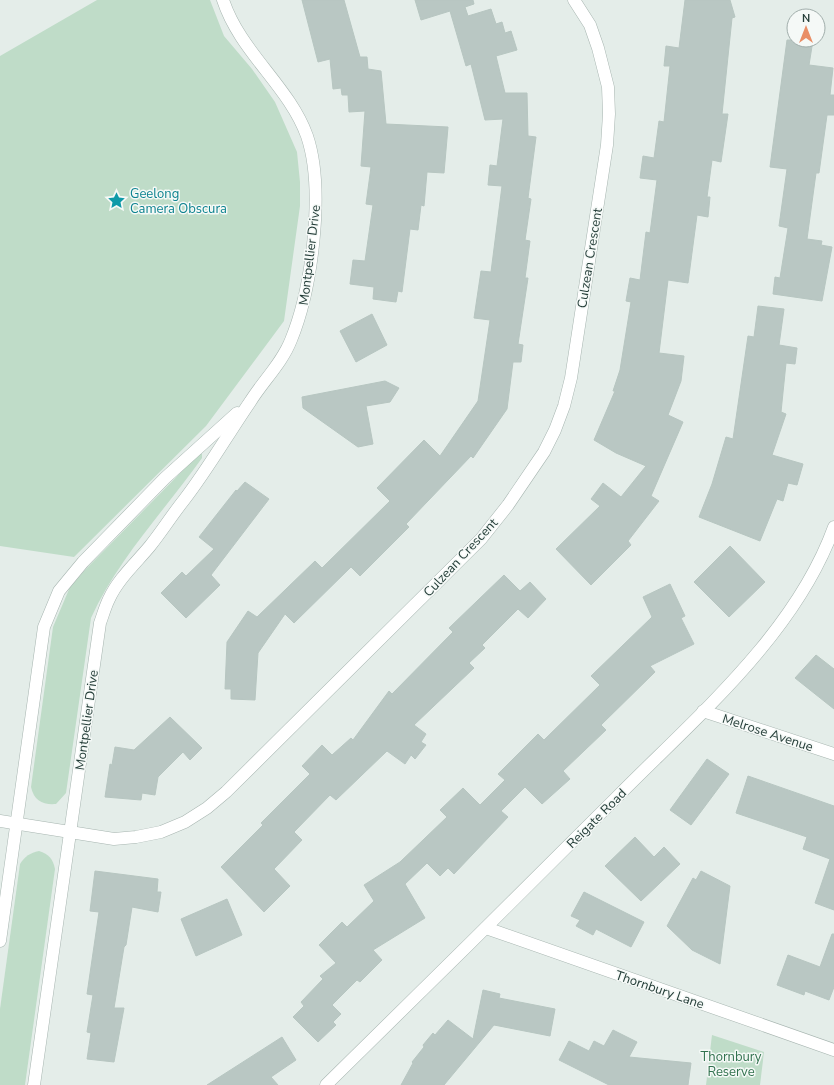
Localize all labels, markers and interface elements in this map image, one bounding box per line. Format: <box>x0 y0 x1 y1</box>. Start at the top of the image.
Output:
north arrow <box>786 8 826 48</box>
text: N <box>802 11 810 26</box>
place label: Geelong Camera Obscura <box>130 185 227 218</box>
place icon: Geelong Camera Obscura <box>107 190 127 210</box>
street label: Montpellier Drive <box>295 204 325 306</box>
street label: Culzean Crescent <box>573 206 607 310</box>
street label: Culzean Crescent <box>420 514 502 601</box>
street label: Montpellier Drive <box>71 669 103 772</box>
street label: Melrose Avenue <box>720 710 815 756</box>
street label: Reigate Road <box>563 785 631 853</box>
street label: Thornbury Lane <box>613 966 706 1014</box>
park label: Thornbury Reserve <box>700 1048 762 1081</box>

